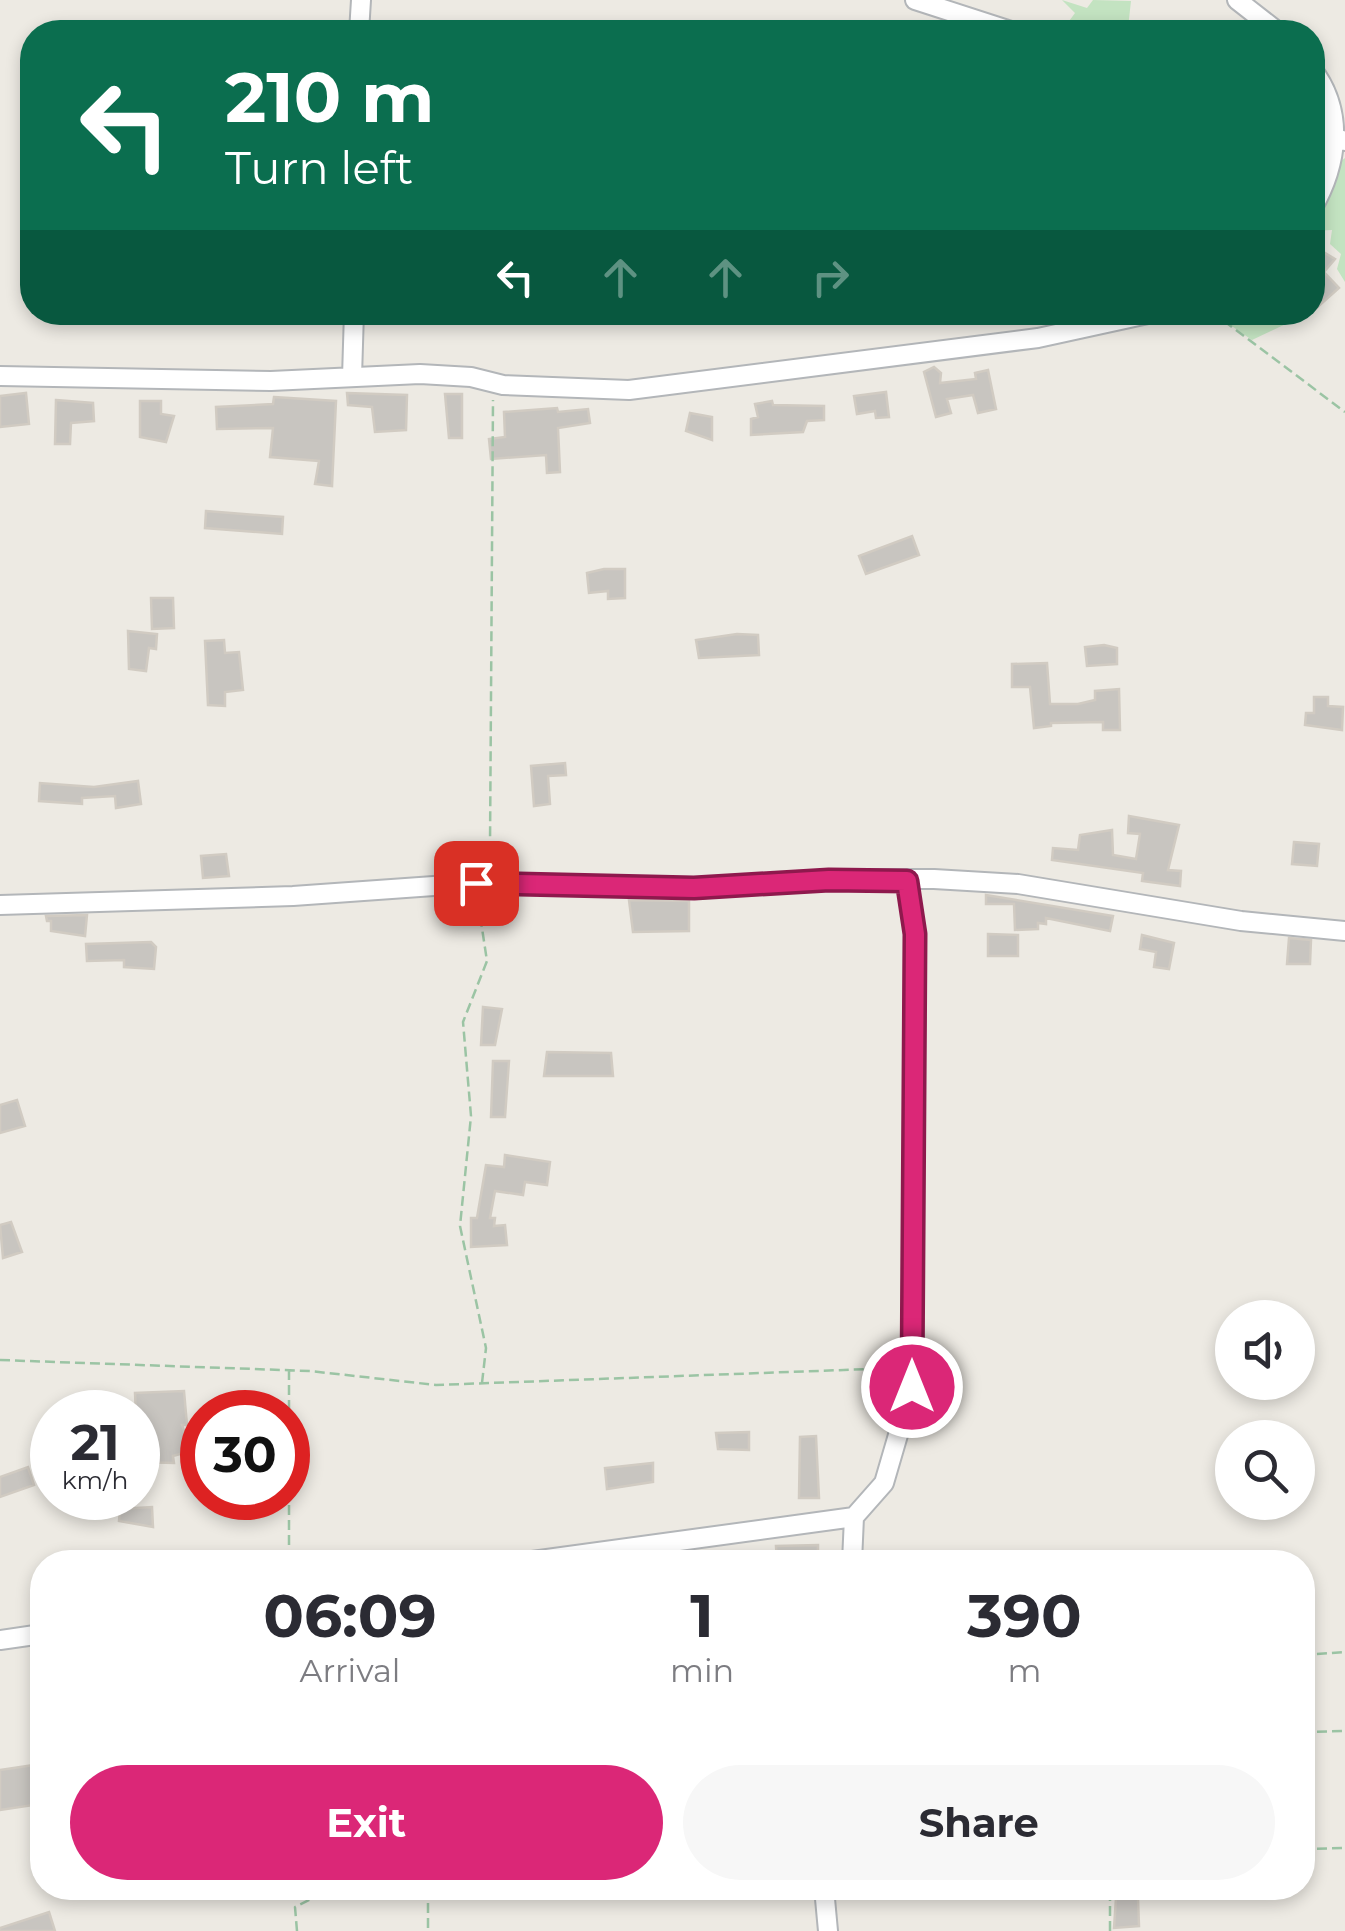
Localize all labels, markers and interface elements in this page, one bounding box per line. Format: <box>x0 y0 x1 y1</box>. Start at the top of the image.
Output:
text: 210 m <box>225 54 435 140</box>
icon: left <box>60 60 190 190</box>
text: Turn left <box>225 140 413 195</box>
icon: left <box>488 250 543 305</box>
icon: ahead <box>593 250 648 305</box>
icon: ahead <box>698 250 753 305</box>
icon: right <box>803 250 858 305</box>
pin <box>434 841 519 926</box>
icon: arrive <box>449 856 504 911</box>
map controls <box>1215 1300 1315 1520</box>
button: sound <box>1215 1300 1315 1400</box>
position arrow <box>860 1335 964 1439</box>
speed limit sign: 30 <box>180 1390 310 1520</box>
text: 21 <box>70 1412 120 1473</box>
button: search <box>1215 1420 1315 1520</box>
text: km/h <box>62 1465 128 1495</box>
text: 06:09 <box>263 1579 437 1652</box>
text: 1 <box>690 1579 714 1652</box>
text: 390 <box>967 1579 1082 1652</box>
text: Arrival <box>300 1651 400 1690</box>
text: min <box>670 1651 734 1690</box>
text: m <box>1008 1651 1042 1690</box>
button: Exit <box>70 1765 663 1880</box>
button: Share <box>683 1765 1275 1880</box>

